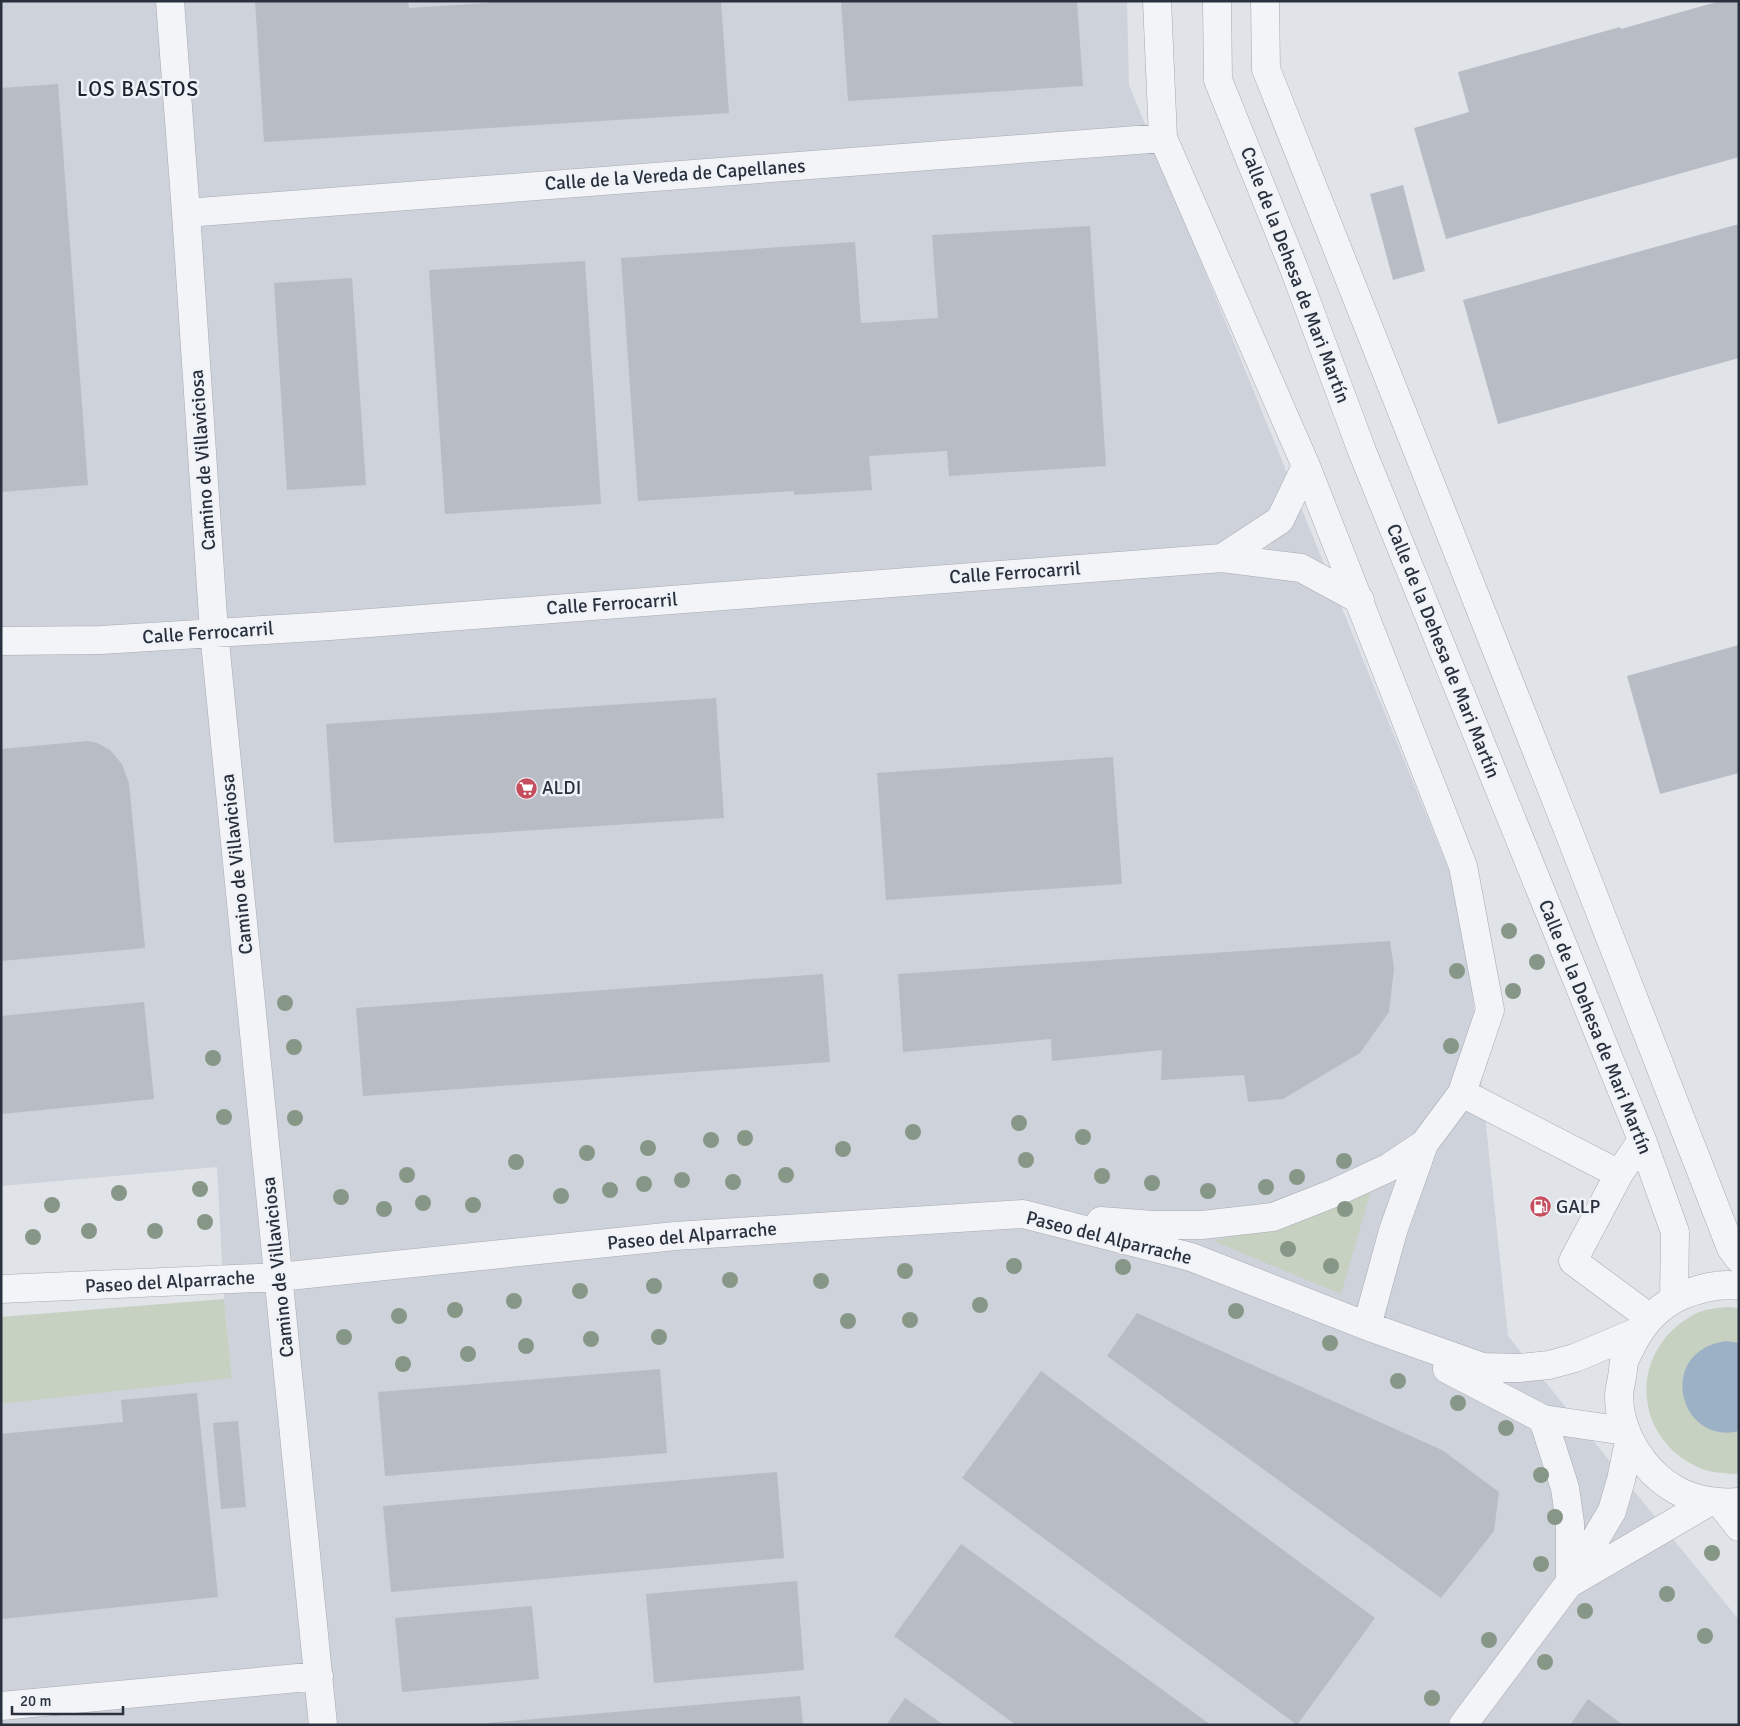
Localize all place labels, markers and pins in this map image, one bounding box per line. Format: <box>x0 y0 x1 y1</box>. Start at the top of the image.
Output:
supermarket icon: ALDI <box>514 776 538 800</box>
place label: ALDI <box>542 776 581 800</box>
fuel station icon: GALP <box>1528 1195 1552 1219</box>
place label: GALP <box>1556 1195 1601 1219</box>

